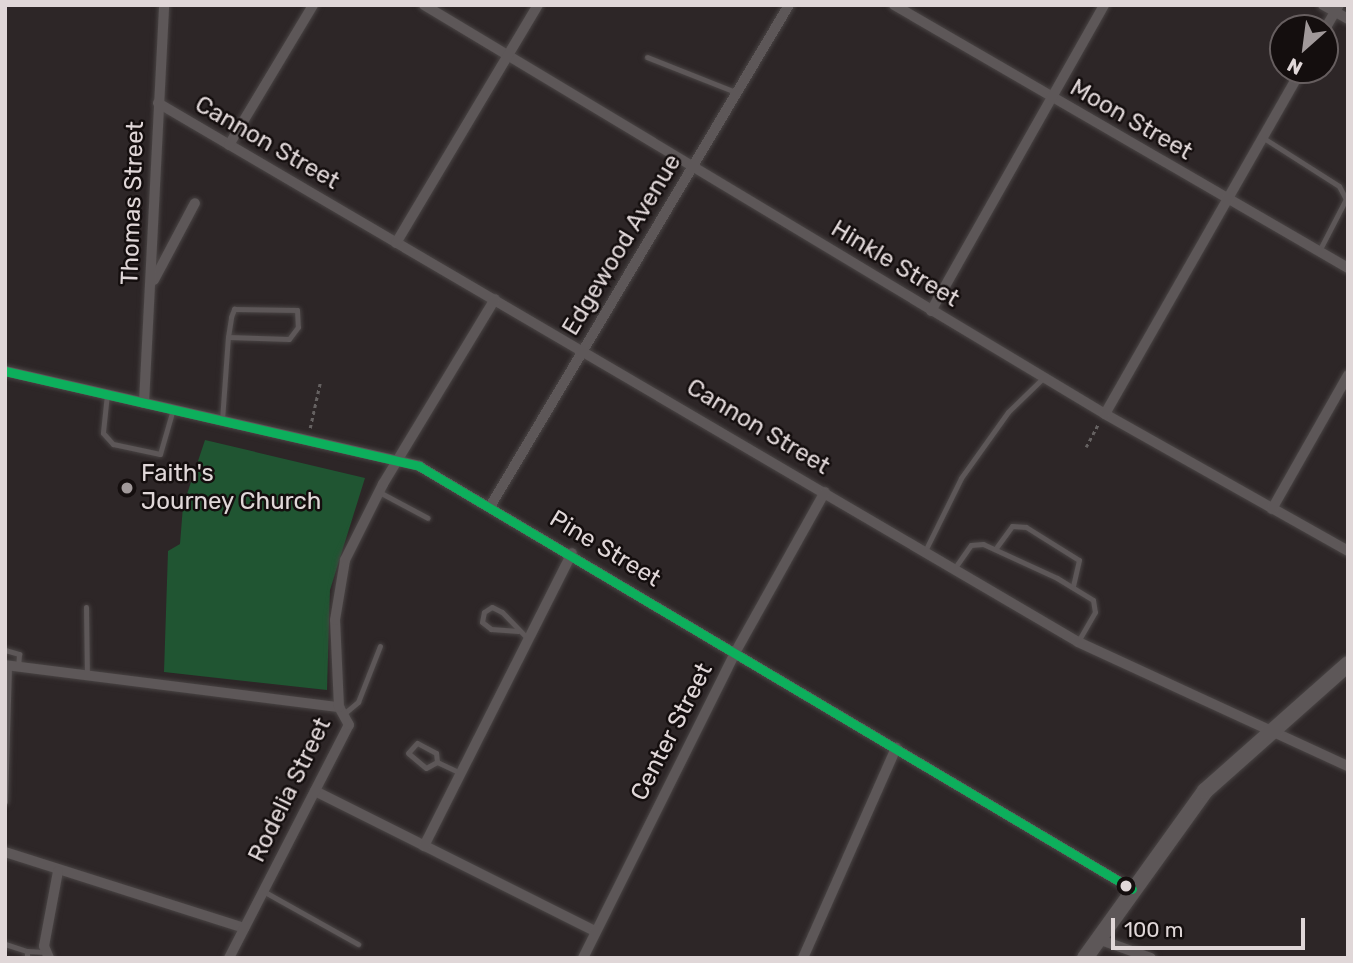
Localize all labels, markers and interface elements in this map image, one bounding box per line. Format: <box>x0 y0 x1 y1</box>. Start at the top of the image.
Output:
north arrow <box>1269 14 1339 84</box>
text: N <box>1283 53 1306 80</box>
street label: Moon Street <box>1065 73 1197 167</box>
street label: Cannon Street <box>190 90 344 196</box>
street label: Thomas Street <box>116 121 150 285</box>
street label: Edgewood Avenue <box>556 149 688 341</box>
street label: Hinkle Street <box>826 214 964 314</box>
street label: Cannon Street <box>681 373 835 481</box>
place label: Faith's Journey Church <box>141 460 322 516</box>
marker: Faith's Journey Church <box>119 480 135 496</box>
street label: Pine Street <box>544 505 666 593</box>
street label: Center Street <box>625 658 719 806</box>
street label: Rodelia Street <box>243 713 337 867</box>
unlabelled marker <box>1119 879 1133 893</box>
scale bar <box>1115 904 1309 948</box>
text: 100 m <box>1124 917 1183 942</box>

